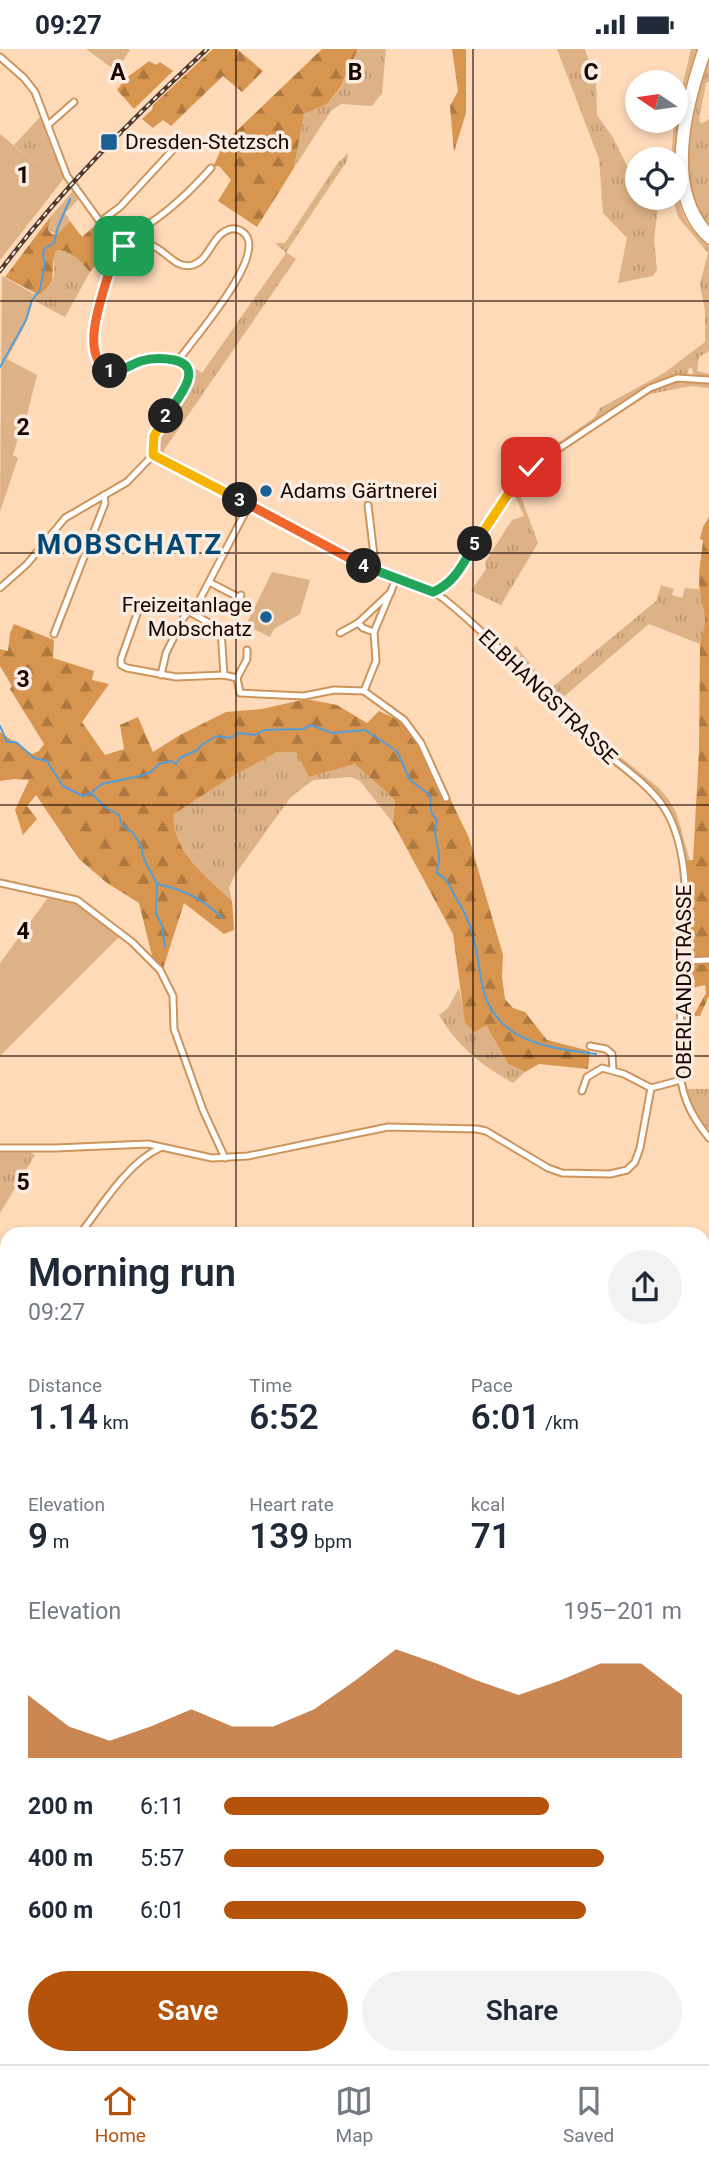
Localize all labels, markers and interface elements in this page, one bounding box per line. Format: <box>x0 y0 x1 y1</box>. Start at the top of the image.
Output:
text: 09:27 <box>35 10 102 40</box>
text: A <box>110 59 126 86</box>
text: B <box>348 59 362 86</box>
text: C <box>583 59 599 86</box>
north arrow <box>625 70 688 133</box>
map controls <box>625 70 688 210</box>
place label: Dresden-Stetzsch <box>125 130 289 154</box>
marker: Dresden-Stetzsch <box>99 132 119 152</box>
button: locate <box>625 147 688 210</box>
text: 1 <box>16 162 30 189</box>
pin <box>94 216 154 276</box>
icon: arrive <box>105 227 143 265</box>
pin: 1 <box>92 353 128 389</box>
text: 1 <box>104 359 115 382</box>
pin: 2 <box>148 399 184 433</box>
text: 2 <box>160 404 171 427</box>
text: 2 <box>16 414 30 441</box>
pin <box>501 437 561 497</box>
icon: check <box>512 448 550 486</box>
place label: Adams Gärtnerei <box>280 479 438 503</box>
pin: 3 <box>222 483 258 517</box>
marker: Adams Gärtnerei <box>258 483 274 499</box>
text: 3 <box>234 488 245 511</box>
pin: 5 <box>458 526 492 561</box>
district label: MOBSCHATZ <box>37 528 223 561</box>
text: 5 <box>469 532 480 555</box>
pin: 4 <box>346 549 382 583</box>
text: 4 <box>358 554 369 577</box>
place label: Freizeitanlage Mobschatz <box>122 593 252 641</box>
marker: Freizeitanlage Mobschatz <box>258 609 274 625</box>
street label: ELBHANGSTRASSE <box>474 625 622 769</box>
text: 3 <box>16 666 30 693</box>
street label: OBERLANDSTRASSE <box>672 884 696 1079</box>
text: 4 <box>16 918 30 945</box>
text: 5 <box>16 1169 30 1196</box>
button: share <box>608 1250 682 1324</box>
text: Morning run <box>28 1251 236 1295</box>
text: 09:27 <box>28 1299 85 1326</box>
text: Distance <box>28 1374 102 1397</box>
text: Time <box>249 1374 292 1397</box>
text: Pace <box>471 1374 513 1397</box>
text: 1.14 <box>28 1397 98 1438</box>
text: 6:52 <box>249 1397 319 1438</box>
text: 6:01 <box>471 1397 540 1438</box>
text: km <box>98 1411 129 1434</box>
text: /km <box>540 1411 579 1434</box>
text: Elevation <box>28 1493 105 1516</box>
text: Heart rate <box>249 1493 334 1516</box>
text: kcal <box>471 1493 505 1516</box>
text: 9 <box>28 1516 48 1557</box>
text: 139 <box>249 1516 309 1557</box>
text: 71 <box>471 1516 511 1557</box>
text: m <box>48 1530 69 1553</box>
text: bpm <box>309 1530 352 1553</box>
text: Elevation <box>28 1598 121 1625</box>
text: 195–201 m <box>563 1598 682 1625</box>
text: 200 m <box>28 1793 93 1820</box>
text: 6:11 <box>140 1793 184 1820</box>
text: 400 m <box>28 1845 93 1872</box>
text: 5:57 <box>140 1845 184 1872</box>
text: 600 m <box>28 1897 93 1924</box>
text: 6:01 <box>140 1897 184 1924</box>
button: Save <box>28 1971 348 2051</box>
button: Share <box>362 1971 682 2051</box>
tab: Home <box>95 2082 146 2147</box>
tab: Map <box>335 2082 373 2147</box>
tab: Saved <box>563 2082 614 2147</box>

